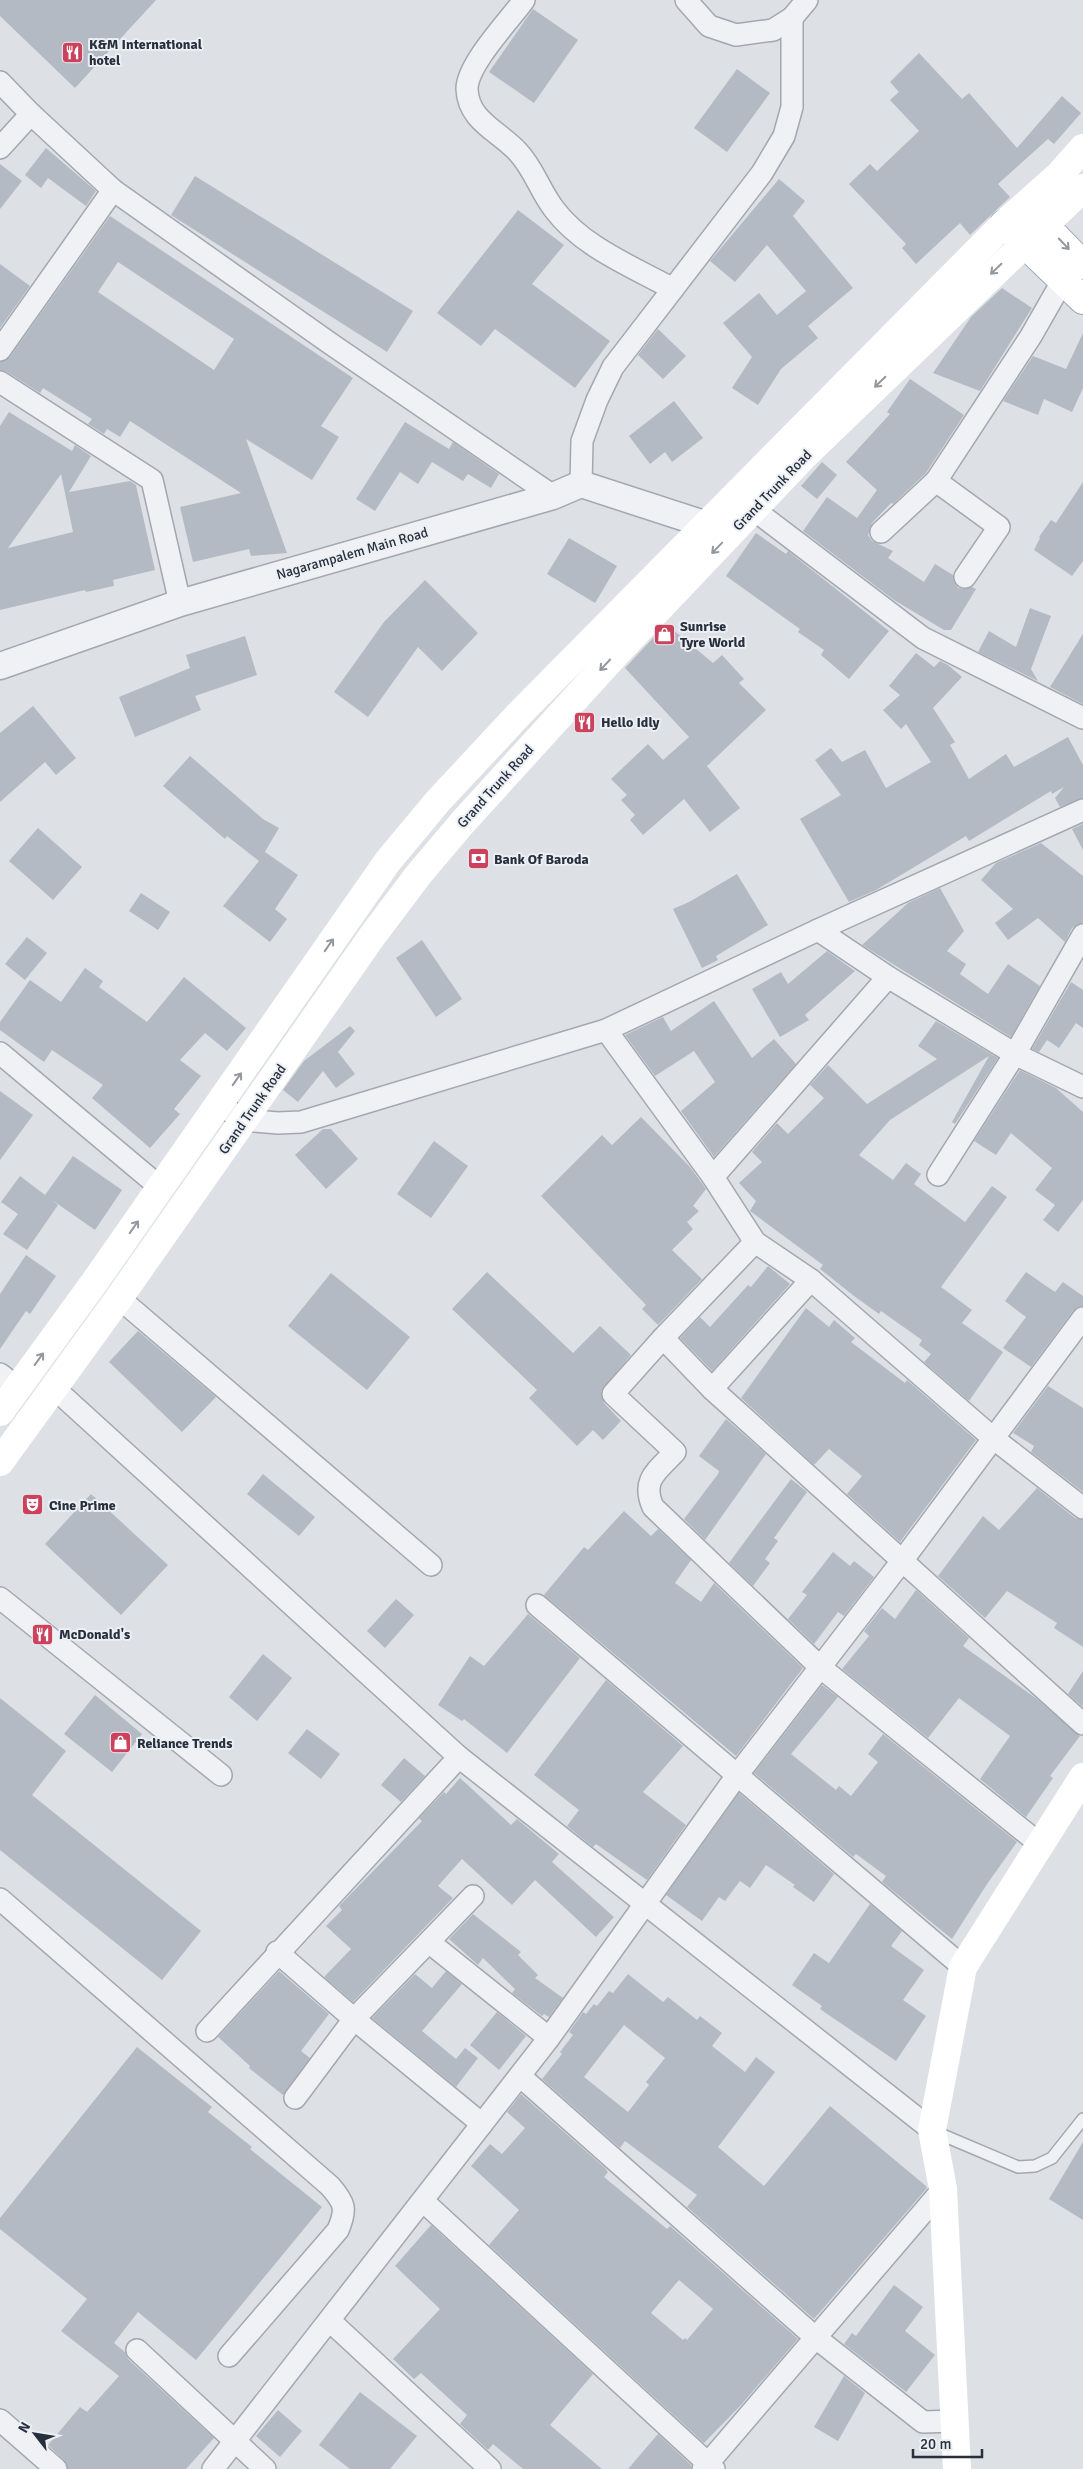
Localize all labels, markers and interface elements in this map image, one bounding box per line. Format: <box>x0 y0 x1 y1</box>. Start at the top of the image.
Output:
place label: K&M International hotel <box>89 36 203 69</box>
restaurant icon: K&M International hotel <box>61 40 85 64</box>
one-way arrow <box>1058 238 1070 250</box>
one-way arrow <box>990 263 1003 275</box>
one-way arrow <box>873 376 886 388</box>
street label: Grand Trunk Road <box>729 446 815 534</box>
street label: Nagarampalem Main Road <box>274 524 430 583</box>
one-way arrow <box>711 541 723 554</box>
place label: Sunrise Tyre World <box>680 618 746 651</box>
shop icon: Sunrise Tyre World <box>652 622 676 646</box>
one-way arrow <box>599 659 611 672</box>
restaurant icon: Hello Idly <box>573 710 597 734</box>
place label: Hello Idly <box>601 714 660 731</box>
street label: Grand Trunk Road <box>454 741 537 831</box>
bank icon: Bank Of Baroda <box>466 847 490 871</box>
place label: Bank Of Baroda <box>494 851 589 868</box>
one-way arrow <box>324 939 334 953</box>
street label: Grand Trunk Road <box>215 1061 290 1158</box>
one-way arrow <box>232 1072 242 1086</box>
one-way arrow <box>129 1220 139 1234</box>
one-way arrow <box>34 1352 44 1366</box>
theatre icon: Cine Prime <box>21 1493 45 1517</box>
place label: Cine Prime <box>49 1497 116 1514</box>
restaurant icon: McDonald's <box>31 1622 55 1646</box>
place label: McDonald's <box>59 1626 130 1643</box>
shop icon: Reliance Trends <box>109 1731 133 1755</box>
place label: Reliance Trends <box>137 1735 232 1752</box>
north arrow <box>10 2409 60 2459</box>
text: N <box>14 2419 34 2436</box>
scale bar <box>913 2426 982 2458</box>
text: 20 m <box>920 2435 951 2453</box>

